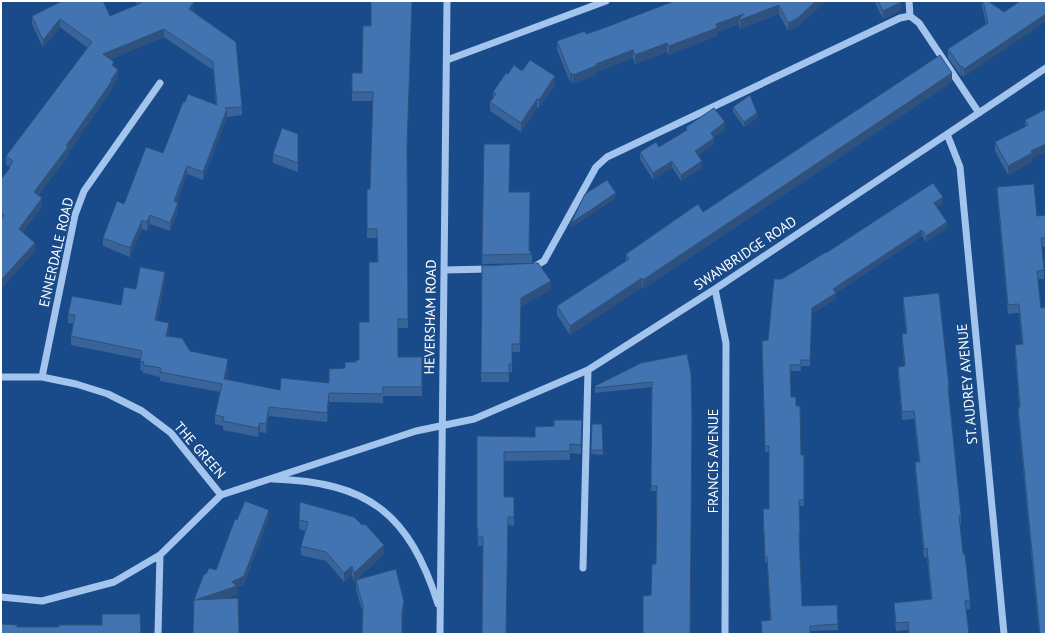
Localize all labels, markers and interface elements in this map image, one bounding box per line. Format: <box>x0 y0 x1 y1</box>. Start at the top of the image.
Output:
street label: ENNERDALE ROAD <box>35 195 77 309</box>
street label: SWANBRIDGE ROAD <box>690 212 800 294</box>
street label: HEVERSHAM ROAD <box>420 259 440 375</box>
street label: ST. AUDREY AVENUE <box>953 323 981 445</box>
street label: FRANCIS AVENUE <box>704 409 722 513</box>
street label: THE GREEN <box>170 418 230 482</box>

